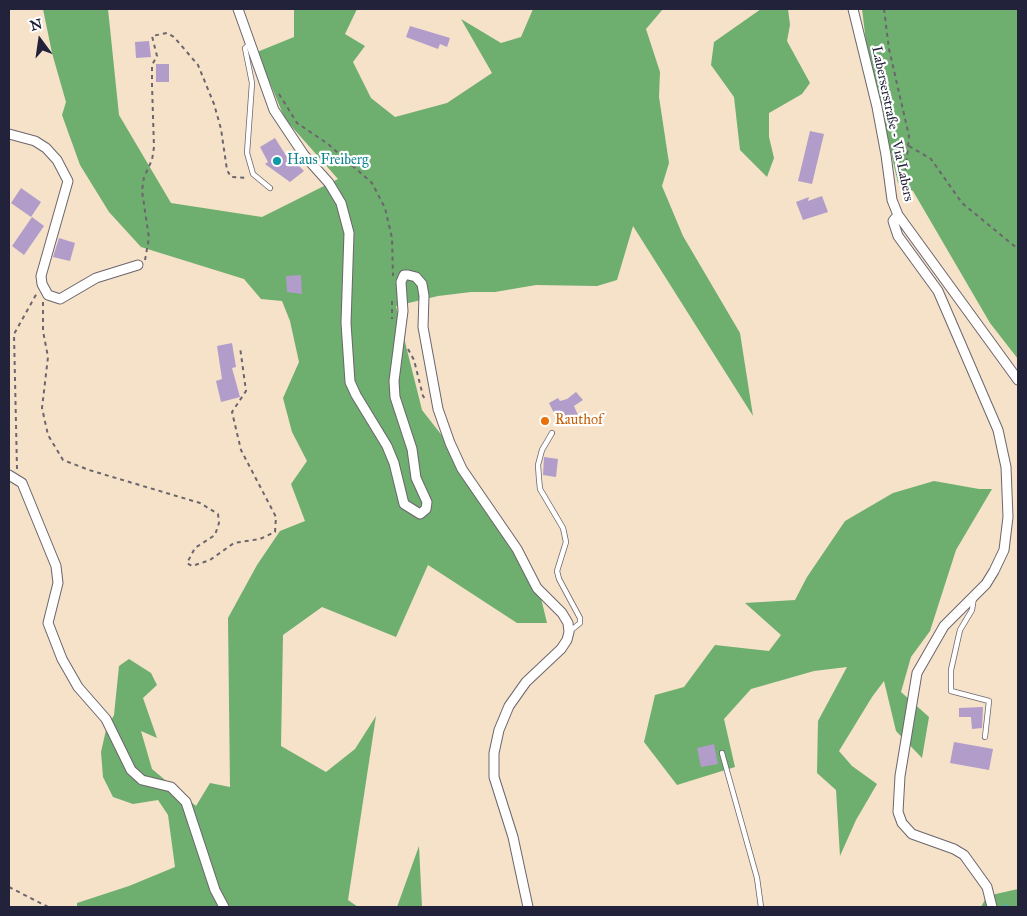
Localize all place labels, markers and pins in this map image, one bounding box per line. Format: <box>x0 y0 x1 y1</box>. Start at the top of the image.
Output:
place label: Haus Freiberg <box>287 153 369 169</box>
marker: Haus Freiberg <box>271 155 283 167</box>
place label: Rauthof <box>555 413 603 429</box>
marker: Rauthof <box>539 415 551 427</box>

